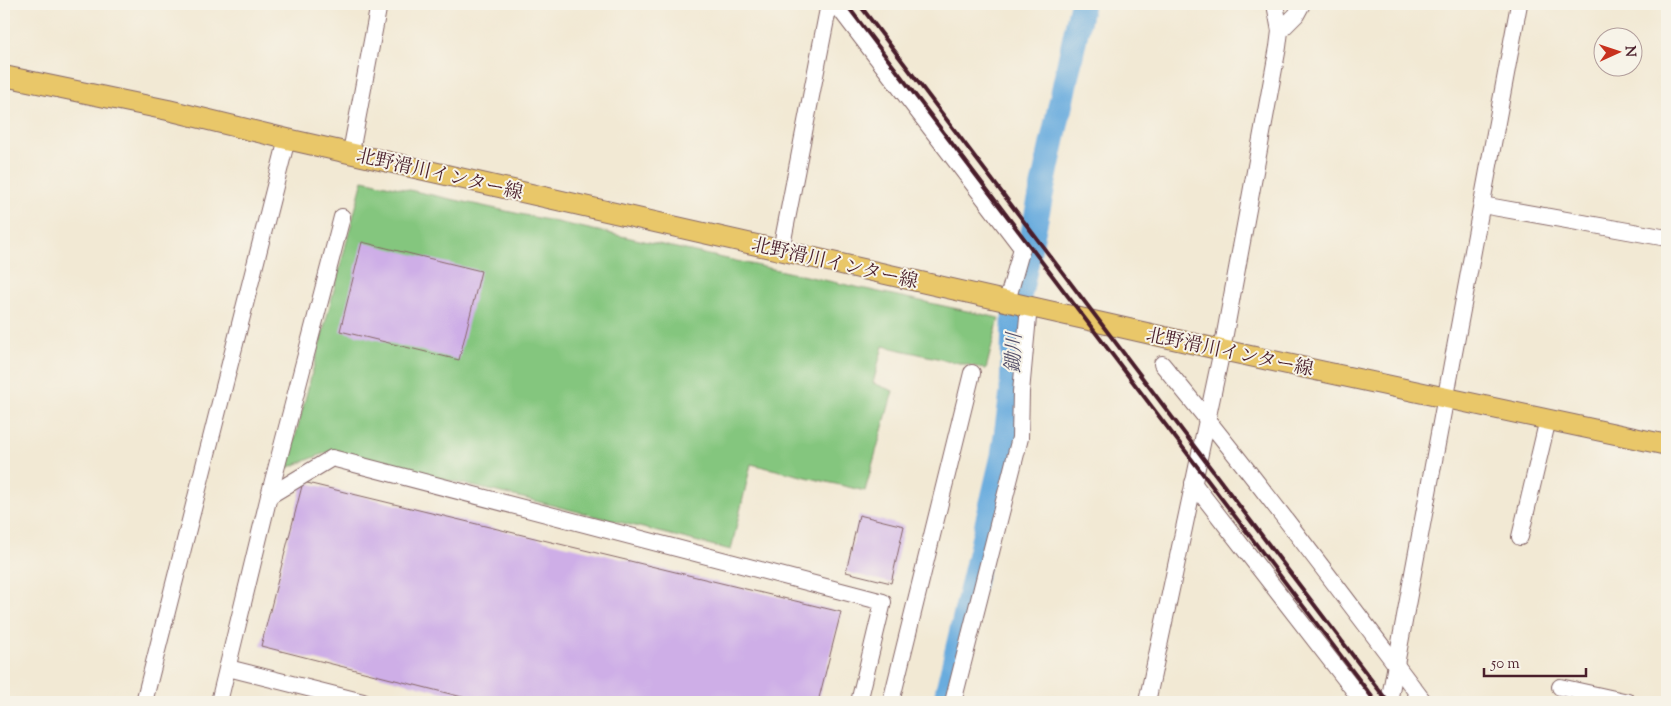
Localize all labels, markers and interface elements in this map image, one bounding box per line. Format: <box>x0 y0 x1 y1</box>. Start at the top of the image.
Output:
north arrow <box>1594 28 1644 78</box>
text: N <box>1619 45 1639 58</box>
street label: 北野滑川インター線 <box>353 143 525 208</box>
street label: 北野滑川インター線 <box>748 232 920 297</box>
street label: 北野滑川インター線 <box>1143 323 1316 384</box>
water label: 鋤川 <box>1000 331 1031 374</box>
scale bar <box>1484 646 1586 678</box>
text: 50 m <box>1490 654 1520 675</box>

